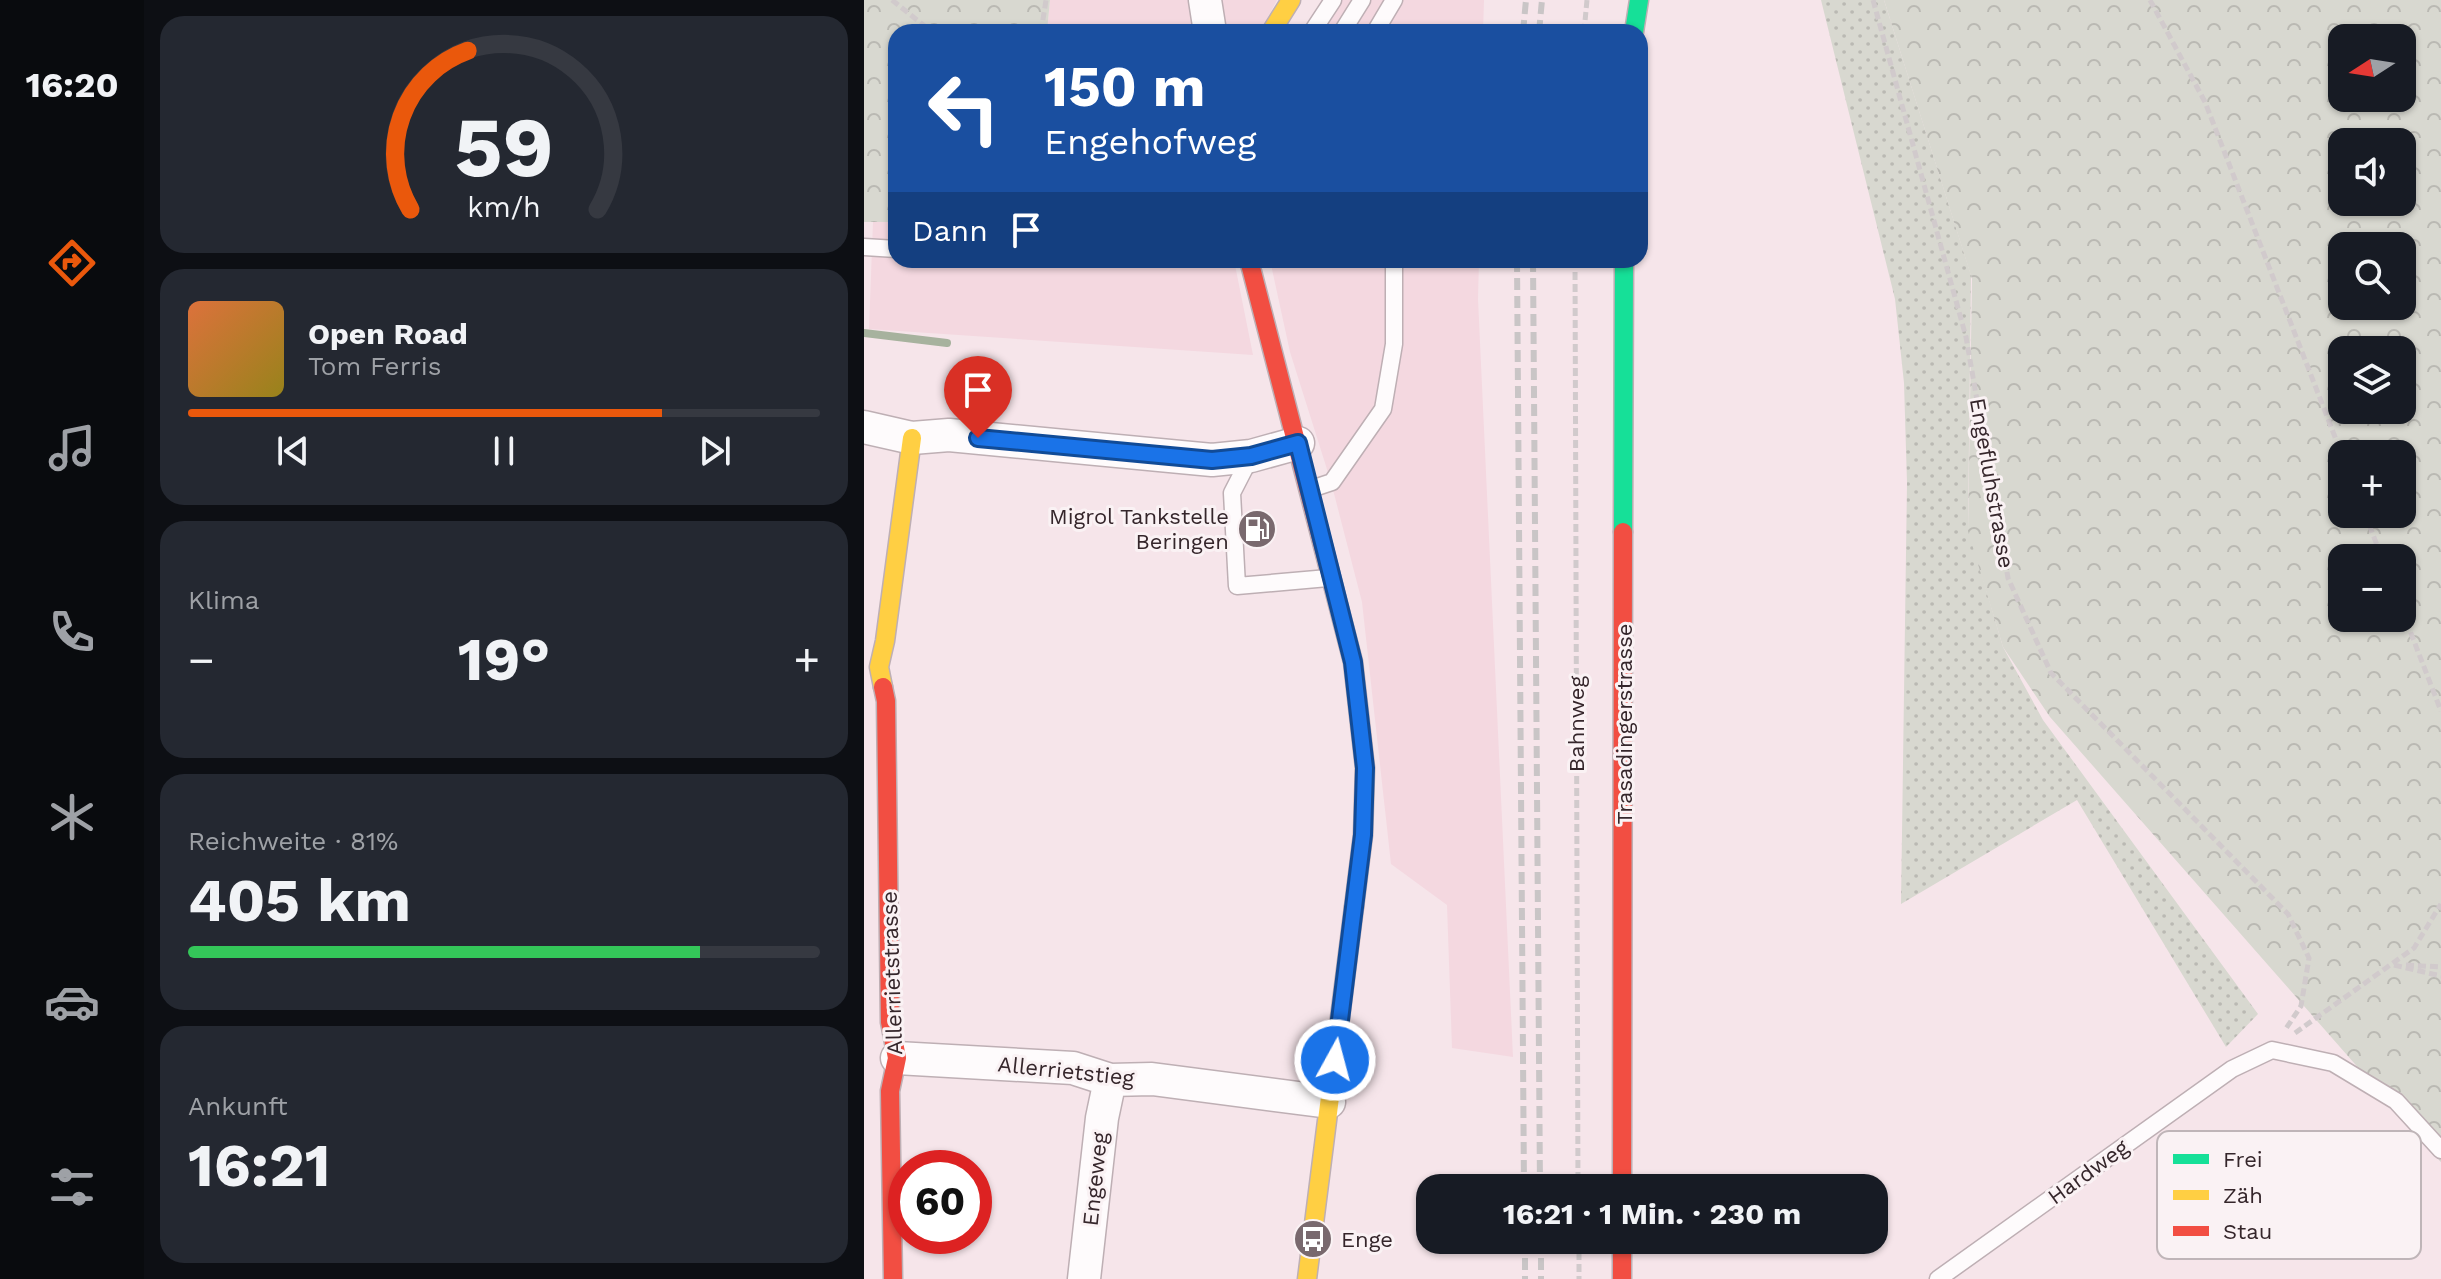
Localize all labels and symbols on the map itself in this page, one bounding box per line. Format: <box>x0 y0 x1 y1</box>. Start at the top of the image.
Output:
north arrow <box>2328 24 2416 112</box>
pin <box>944 356 1012 438</box>
street label: Engefluhstrasse <box>1965 396 2019 570</box>
place label: Migrol Tankstelle Beringen <box>1049 504 1229 554</box>
fuel station icon: Migrol Tankstelle Beringen <box>1236 508 1278 550</box>
street label: Trasadingerstrasse <box>1612 624 1637 824</box>
street label: Bahnweg <box>1564 676 1589 772</box>
street label: Allerrietstrasse <box>877 891 907 1055</box>
position arrow <box>1293 1018 1377 1102</box>
street label: Allerrietstieg <box>996 1051 1136 1091</box>
street label: Engeweg <box>1078 1131 1112 1227</box>
legend <box>2157 1131 2421 1259</box>
street label: Hardweg <box>2043 1134 2133 1210</box>
text: Frei <box>2223 1147 2263 1172</box>
speed limit sign: 60 <box>888 1150 992 1254</box>
text: Zäh <box>2223 1183 2263 1208</box>
bus stop icon: Enge <box>1292 1218 1334 1260</box>
text: Stau <box>2223 1219 2272 1244</box>
place label: Enge <box>1341 1227 1393 1252</box>

